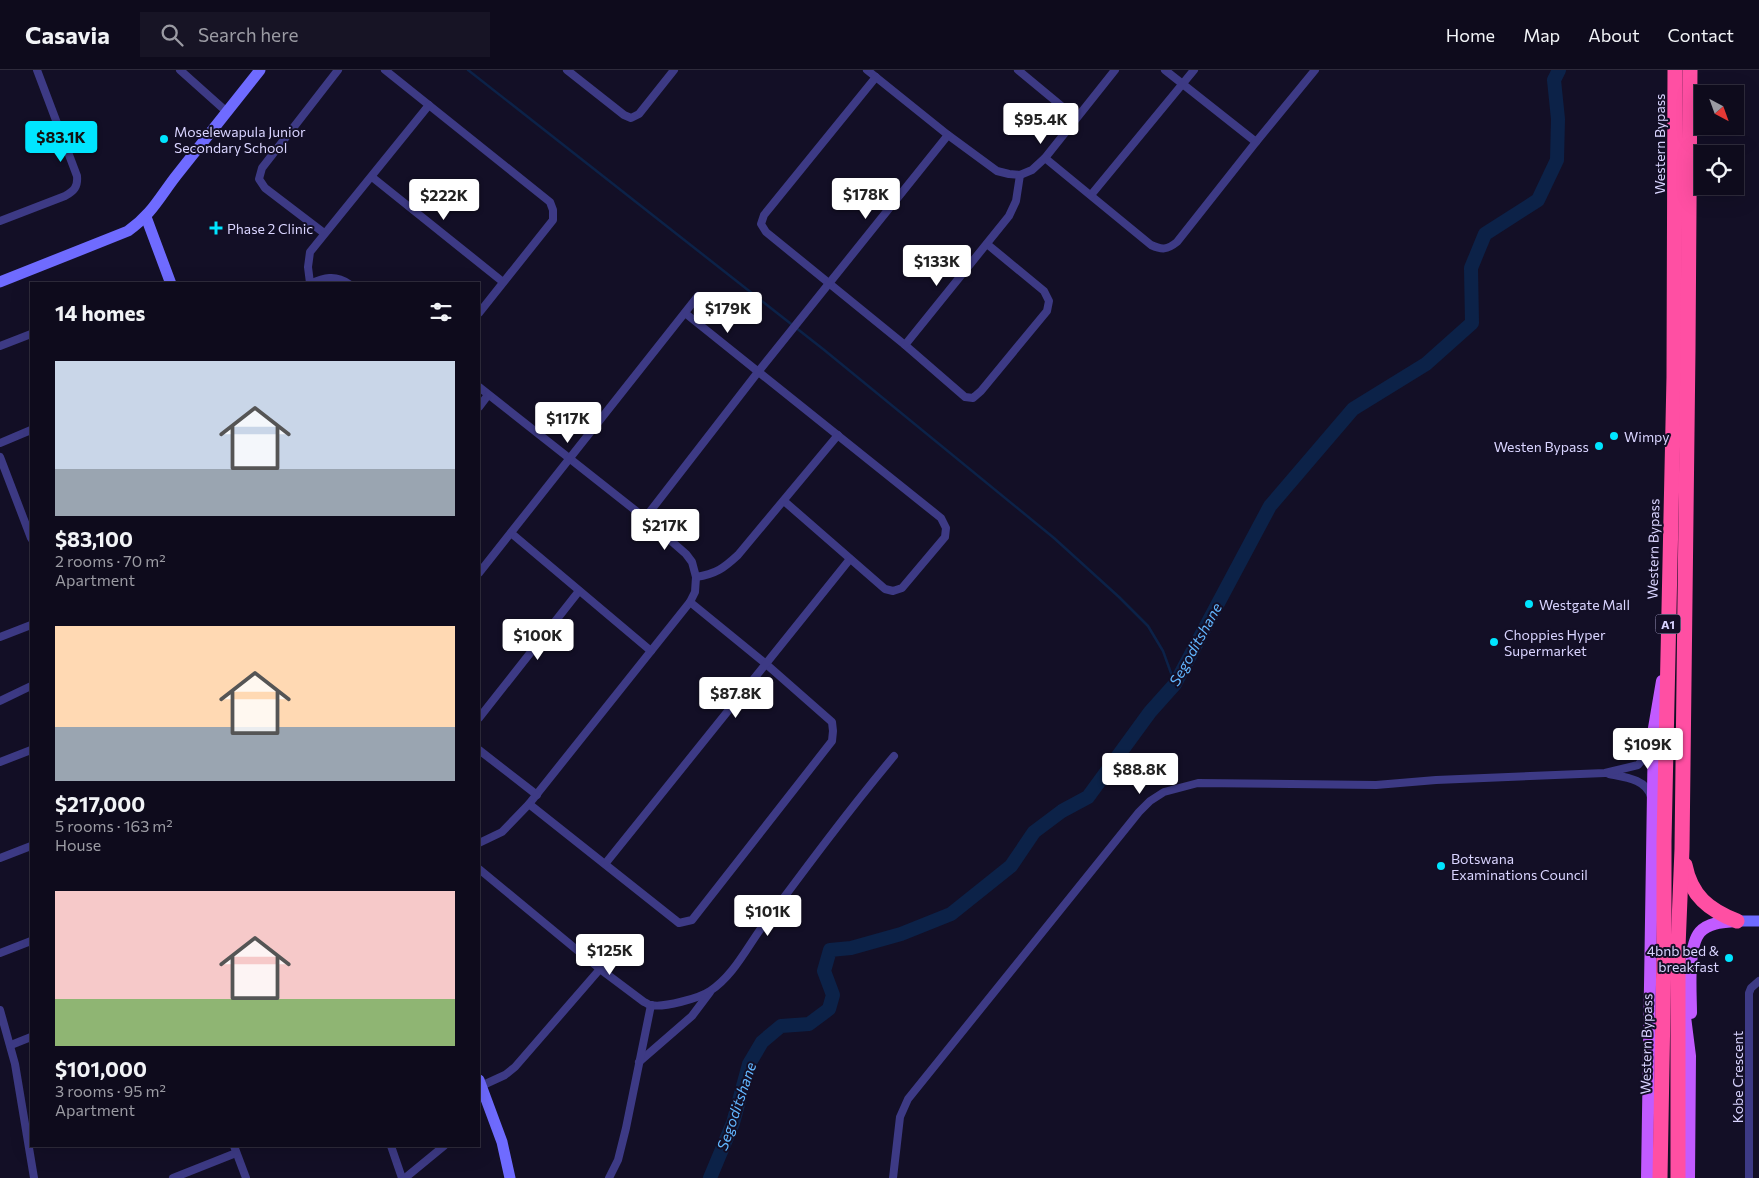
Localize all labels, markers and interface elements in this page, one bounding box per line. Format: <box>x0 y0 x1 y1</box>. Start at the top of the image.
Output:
search box <box>140 12 490 57</box>
text: Casavia <box>25 20 110 49</box>
icon: search <box>158 21 186 49</box>
text: Search here <box>198 23 298 46</box>
text: Home <box>1446 24 1495 46</box>
text: Map <box>1523 24 1560 46</box>
text: About <box>1588 24 1640 46</box>
text: Contact <box>1668 24 1734 46</box>
north arrow <box>1694 85 1744 135</box>
map controls <box>1694 85 1744 195</box>
street label: Western Bypass <box>1651 94 1668 194</box>
pin: $95.4K <box>1000 102 1082 145</box>
text: $95.4K <box>1014 109 1068 128</box>
pin: $83.1K <box>20 121 102 163</box>
place label: Moselewapula Junior Secondary School <box>174 123 306 156</box>
text: $83.1K <box>36 127 86 146</box>
marker: Moselewapula Junior Secondary School <box>158 133 170 145</box>
button: locate <box>1694 145 1744 195</box>
pin: $222K <box>409 178 479 221</box>
pin: $178K <box>831 178 901 220</box>
text: $178K <box>843 184 889 203</box>
text: $222K <box>420 185 468 204</box>
place label: Phase 2 Clinic <box>227 220 313 237</box>
marker: Phase 2 Clinic <box>209 221 223 235</box>
pin: $133K <box>902 244 972 287</box>
text: $133K <box>914 251 960 270</box>
pin: $179K <box>693 292 763 334</box>
icon: filters <box>427 298 455 326</box>
text: $179K <box>705 298 751 317</box>
text: 14 homes <box>55 300 145 325</box>
icon: home <box>210 393 300 483</box>
pin: $117K <box>533 402 603 444</box>
text: $117K <box>546 408 590 427</box>
place label: Wimpy <box>1624 428 1669 445</box>
marker: Wimpy <box>1608 430 1620 442</box>
place label: Westen Bypass <box>1494 438 1589 455</box>
marker: Westen Bypass <box>1593 440 1605 452</box>
street label: Western Bypass <box>1644 498 1662 600</box>
pin: $217K <box>630 508 700 551</box>
text: $217K <box>642 515 688 534</box>
text: $83,100 <box>55 526 133 551</box>
text: 2 rooms · 70 m² <box>55 551 166 570</box>
text: Apartment <box>55 570 135 589</box>
place label: Westgate Mall <box>1539 596 1630 613</box>
marker: Westgate Mall <box>1523 598 1535 610</box>
water label: Segoditshane <box>1165 599 1225 689</box>
road number: A1 <box>1656 614 1680 634</box>
pin: $100K <box>503 618 573 661</box>
text: $100K <box>514 625 562 644</box>
place label: Choppies Hyper Supermarket <box>1504 626 1606 659</box>
marker: Choppies Hyper Supermarket <box>1488 636 1500 648</box>
icon: home <box>210 658 300 748</box>
pin: $87.8K <box>695 676 777 719</box>
text: $87.8K <box>710 683 762 702</box>
pin: $109K <box>1613 728 1683 770</box>
text: $109K <box>1624 734 1672 753</box>
pin: $88.8K <box>1099 752 1181 795</box>
text: $88.8K <box>1113 759 1167 778</box>
text: $217,000 <box>55 791 145 816</box>
text: 5 rooms · 163 m² <box>55 816 173 835</box>
text: House <box>55 835 101 854</box>
place label: Botswana Examinations Council <box>1451 850 1588 883</box>
marker: Botswana Examinations Council <box>1435 860 1447 872</box>
pin: $101K <box>733 894 803 937</box>
text: $101K <box>745 901 791 920</box>
icon: home <box>210 923 300 1013</box>
pin: $125K <box>575 934 645 976</box>
text: $125K <box>587 940 633 959</box>
place label: 4bnb bed & breakfast <box>1647 942 1720 975</box>
marker: 4bnb bed & breakfast <box>1723 952 1735 964</box>
street label: Western Bypass <box>1637 993 1655 1095</box>
street label: Kobe Crescent <box>1729 1031 1746 1123</box>
text: $101,000 <box>55 1056 147 1081</box>
water label: Segoditshane <box>712 1059 760 1152</box>
text: 3 rooms · 95 m² <box>55 1081 166 1100</box>
text: Apartment <box>55 1100 135 1119</box>

